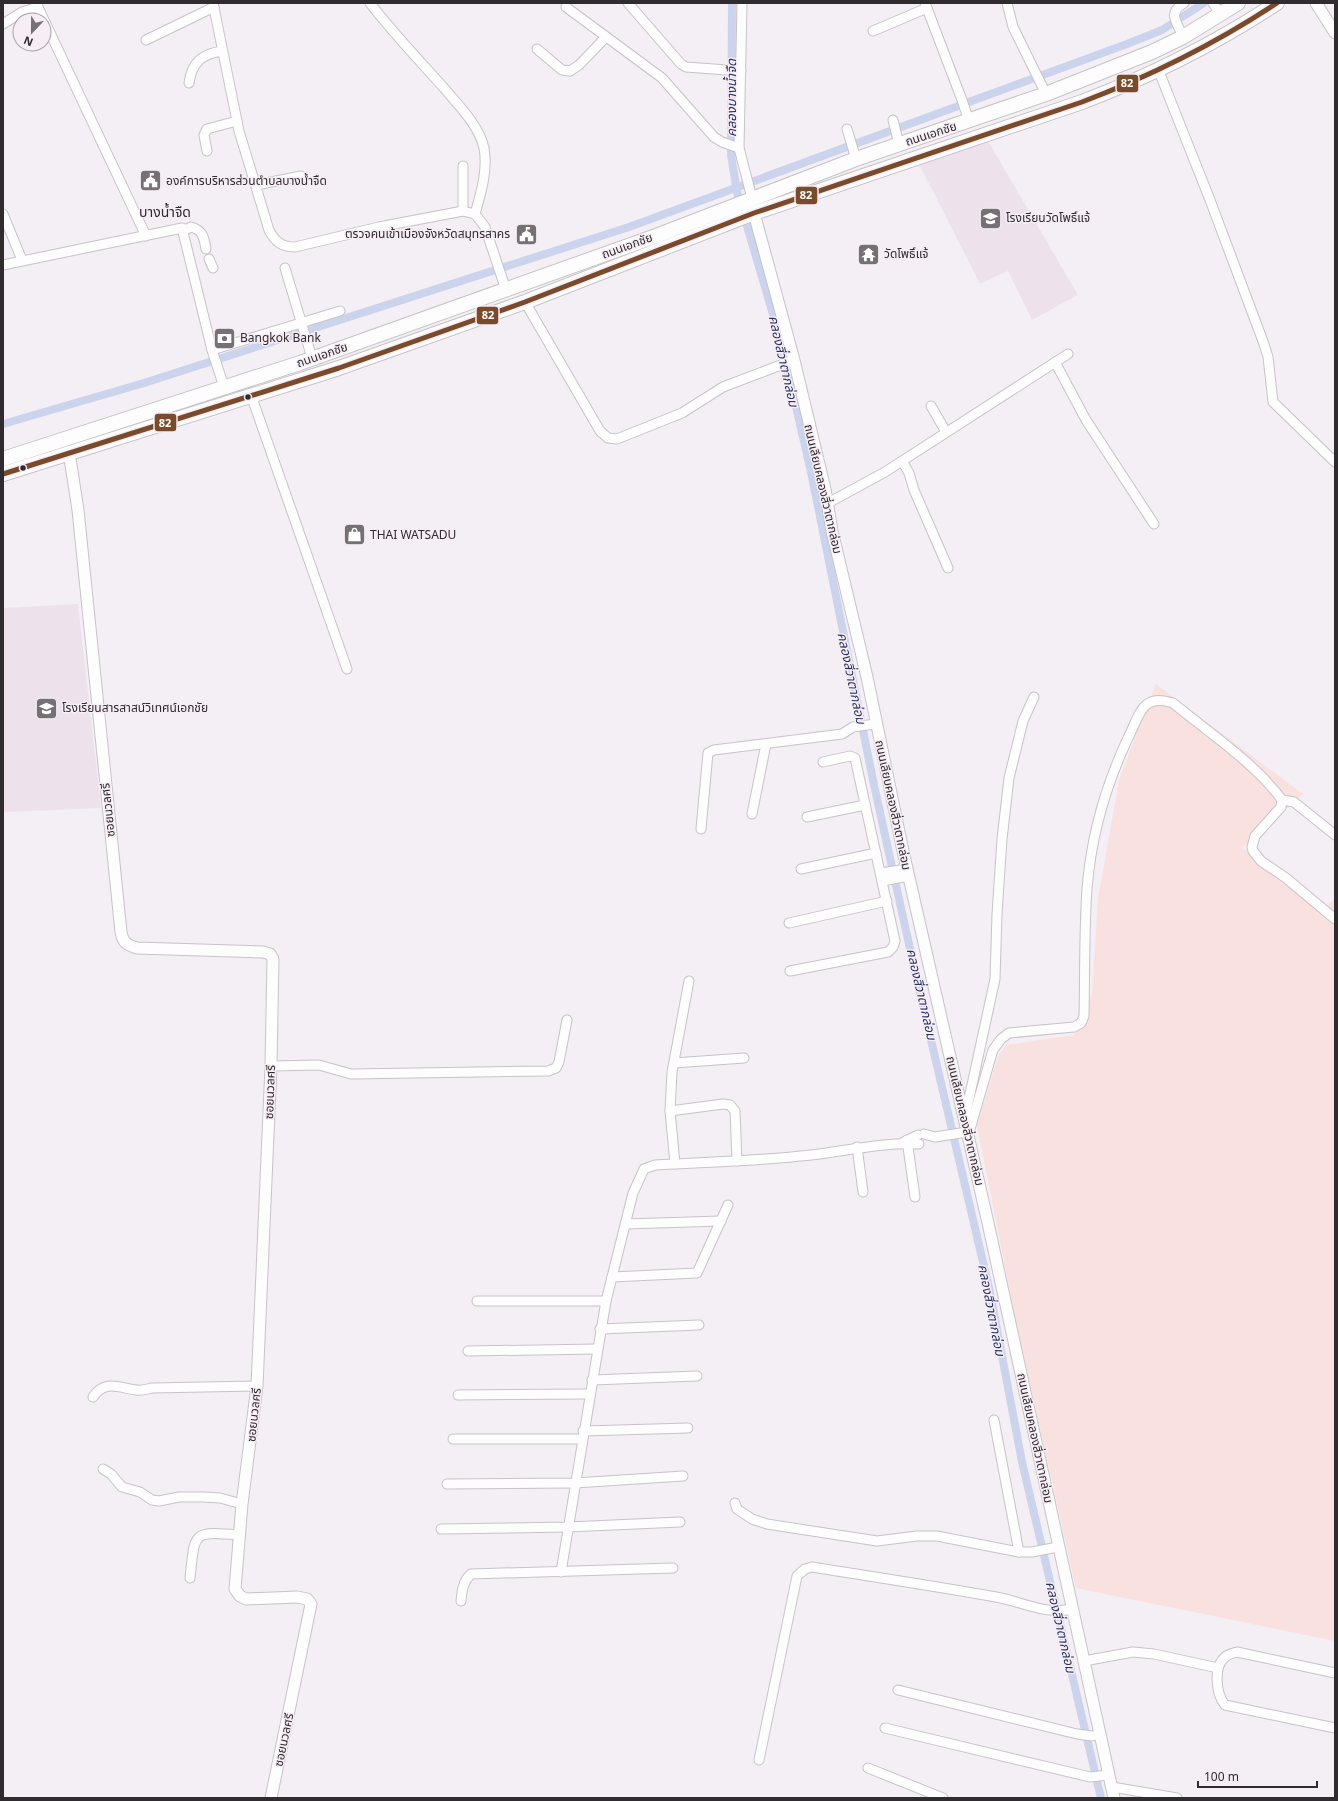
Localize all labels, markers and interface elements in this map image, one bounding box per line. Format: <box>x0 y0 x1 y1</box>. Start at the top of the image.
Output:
north arrow <box>12 12 52 52</box>
text: N <box>21 33 35 50</box>
water label: คลองบางน้ำจืด <box>722 58 740 137</box>
line badge: 82 <box>1116 74 1139 93</box>
text: 82 <box>1121 75 1133 90</box>
street label: ถนนเอกชัย <box>903 117 959 150</box>
public building icon: องค์การบริหารส่วนตำบลบางน้ำจืด <box>138 168 164 194</box>
place label: องค์การบริหารส่วนตำบลบางน้ำจืด <box>166 172 327 189</box>
line badge: 82 <box>795 186 818 205</box>
text: 82 <box>800 187 812 202</box>
district label: บางน้ำจืด <box>139 202 191 221</box>
school or university icon: โรงเรียนวัดโพธิ์แจ้ <box>977 205 1003 231</box>
place label: โรงเรียนวัดโพธิ์แจ้ <box>1006 209 1090 226</box>
public building icon: ตรวจคนเข้าเมืองจังหวัดสมุทรสาคร <box>513 221 539 247</box>
place label: ตรวจคนเข้าเมืองจังหวัดสมุทรสาคร <box>345 225 510 242</box>
street label: ถนนเอกชัย <box>599 228 655 263</box>
temple icon: วัดโพธิ์แจ้ <box>856 241 882 267</box>
place label: วัดโพธิ์แจ้ <box>884 245 929 262</box>
line badge: 82 <box>476 306 499 325</box>
text: 82 <box>482 307 494 322</box>
water label: คลองสี่วาตากล่อม <box>765 314 803 409</box>
bank icon: Bangkok Bank <box>212 325 238 351</box>
place label: Bangkok Bank <box>240 329 321 346</box>
street label: ถนนเอกชัย <box>294 338 350 371</box>
unlabelled marker <box>243 392 253 402</box>
line badge: 82 <box>154 413 177 432</box>
text: 82 <box>159 415 171 430</box>
street label: ถนนเลียบคลองสี่วาตากล่อม <box>800 422 847 555</box>
unlabelled marker <box>18 463 28 473</box>
shop icon: THAI WATSADU <box>341 522 367 548</box>
place label: THAI WATSADU <box>370 526 456 543</box>
water label: คลองสี่วาตากล่อม <box>834 631 871 726</box>
school or university icon: โรงเรียนสารสาสน์วิเทศน์เอกชัย <box>33 695 59 721</box>
place label: โรงเรียนสารสาสน์วิเทศน์เอกชัย <box>62 699 208 716</box>
street label: ถนนเลียบคลองสี่วาตากล่อม <box>871 738 916 872</box>
street label: ซอยนวลศรี <box>96 782 119 838</box>
water label: คลองสี่วาตากล่อม <box>903 947 941 1042</box>
street label: ถนนเลียบคลองสี่วาตากล่อม <box>942 1054 989 1187</box>
street label: ซอยนวลศรี <box>260 1064 279 1119</box>
water label: คลองสี่วาตากล่อม <box>974 1263 1010 1358</box>
street label: ถนนเลียบคลองสี่วาตากล่อม <box>1013 1371 1058 1505</box>
street label: ซอยนวลศรี <box>242 1387 265 1443</box>
water label: คลองสี่วาตากล่อม <box>1042 1580 1080 1675</box>
street label: ซอยนวลศรี <box>270 1711 297 1768</box>
scale bar <box>1198 1763 1317 1789</box>
text: 100 m <box>1204 1768 1239 1785</box>

